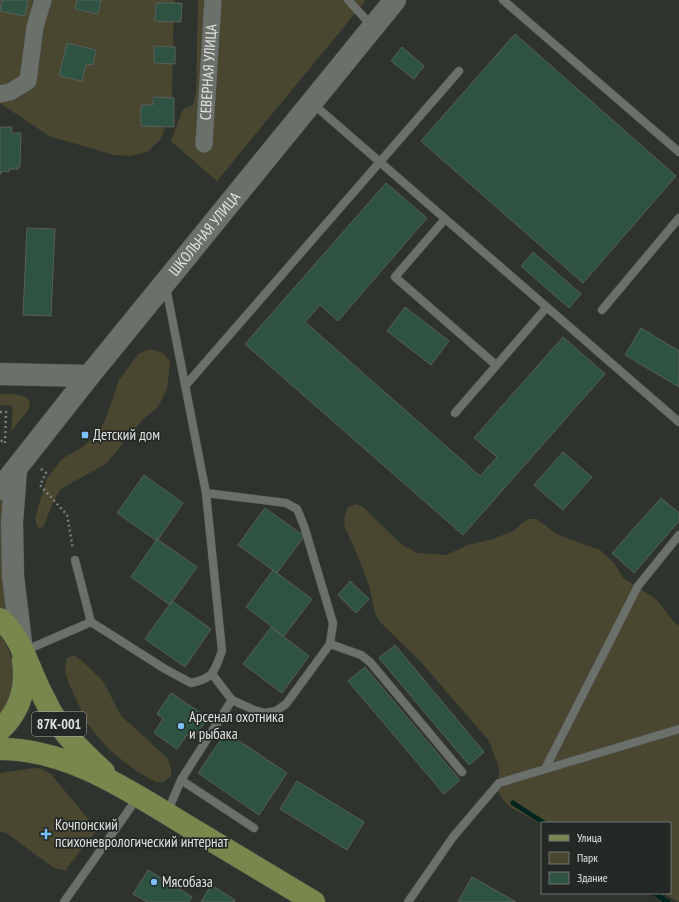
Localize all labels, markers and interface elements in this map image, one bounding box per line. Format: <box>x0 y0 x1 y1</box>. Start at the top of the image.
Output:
street label: СЕВЕРНАЯ УЛИЦА <box>196 23 221 121</box>
street label: ШКОЛЬНАЯ УЛИЦА <box>164 187 245 279</box>
place label: Детский дом <box>93 425 160 444</box>
marker: Детский дом <box>80 430 90 440</box>
place label: Арсенал охотника и рыбака <box>189 707 284 743</box>
road number: 87К-001 <box>32 712 86 736</box>
marker: Арсенал охотника и рыбака <box>176 721 186 731</box>
place label: Кочпонский психоневрологический интернат <box>55 815 229 851</box>
legend <box>541 822 671 894</box>
marker: Кочпонский психоневрологический интернат <box>40 828 52 840</box>
text: Улица <box>577 830 602 845</box>
text: Парк <box>577 850 598 865</box>
text: Здание <box>577 870 608 885</box>
place label: Мясобаза <box>162 872 213 891</box>
marker: Мясобаза <box>149 877 159 887</box>

